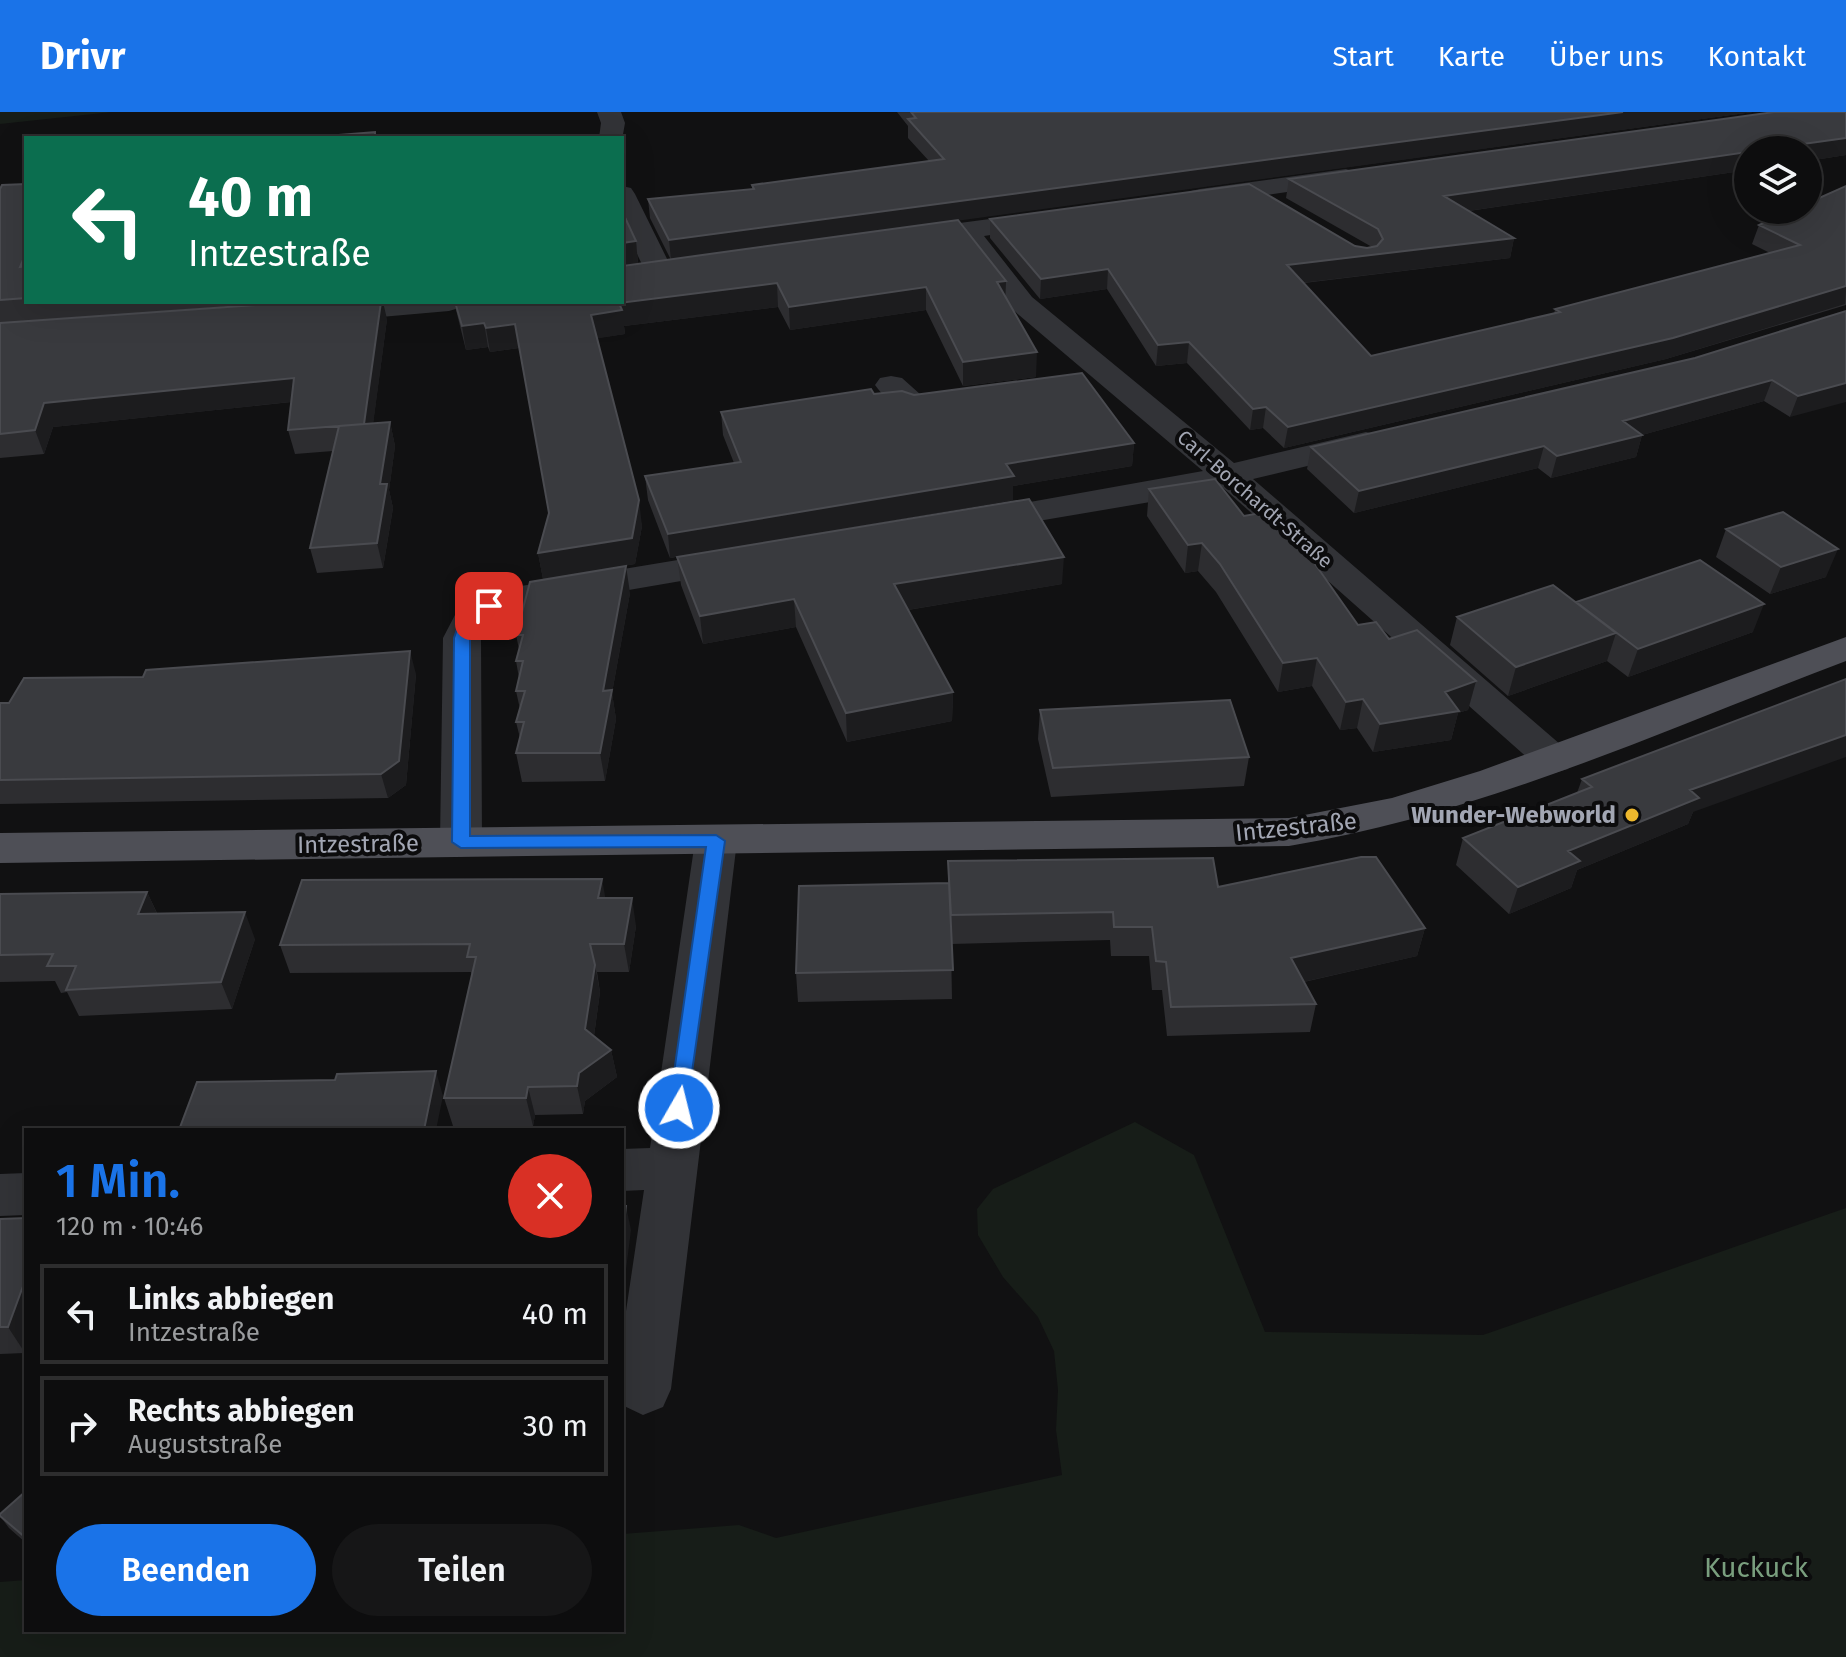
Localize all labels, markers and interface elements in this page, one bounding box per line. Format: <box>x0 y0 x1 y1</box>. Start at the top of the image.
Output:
text: Drivr <box>40 33 125 79</box>
text: Start <box>1332 40 1394 73</box>
text: Karte <box>1438 40 1505 73</box>
text: Über uns <box>1549 40 1664 73</box>
text: Kontakt <box>1708 40 1806 73</box>
map controls <box>1734 136 1822 224</box>
button: layers <box>1734 136 1822 224</box>
text: 40 m <box>188 164 313 231</box>
icon: left <box>56 168 160 272</box>
text: Intzestraße <box>188 232 371 276</box>
street label: Carl-Borchardt-Straße <box>1172 425 1338 573</box>
pin <box>455 572 523 640</box>
icon: arrive <box>467 584 511 628</box>
place label: Wunder-Webworld <box>1411 801 1616 829</box>
marker: Wunder-Webworld <box>1623 806 1641 824</box>
street label: Intzestraße <box>1234 807 1358 847</box>
street label: Intzestraße <box>297 829 419 859</box>
position arrow <box>637 1066 721 1150</box>
text: 1 Min. <box>56 1152 180 1210</box>
button: close <box>508 1154 592 1238</box>
text: 120 m · 10:46 <box>56 1211 203 1242</box>
text: Links abbiegen <box>128 1281 334 1317</box>
icon: left <box>60 1292 104 1336</box>
text: 40 m <box>522 1296 588 1332</box>
text: Intzestraße <box>128 1317 260 1348</box>
text: Rechts abbiegen <box>128 1393 355 1429</box>
icon: right <box>60 1404 104 1448</box>
text: 30 m <box>523 1408 588 1444</box>
text: Auguststraße <box>128 1429 282 1460</box>
button: Beenden <box>56 1524 316 1616</box>
button: Teilen <box>332 1524 592 1616</box>
park label: Kuckuck <box>1704 1551 1809 1584</box>

